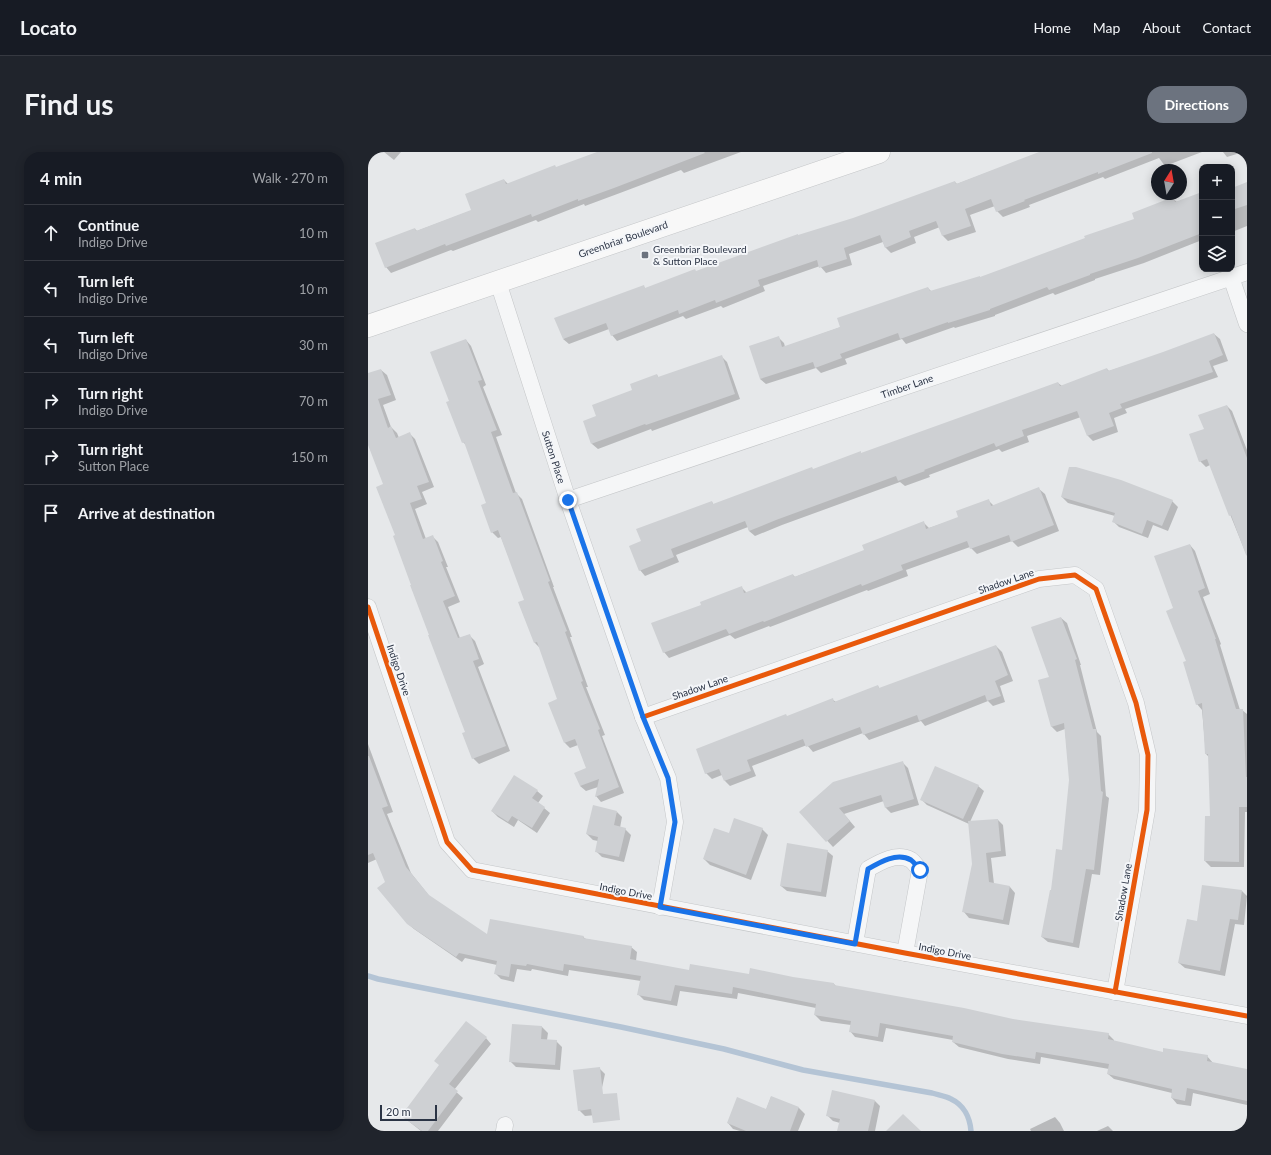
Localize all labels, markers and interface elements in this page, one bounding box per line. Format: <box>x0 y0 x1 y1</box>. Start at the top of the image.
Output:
text: Locato <box>20 16 77 39</box>
text: Home <box>1033 19 1071 36</box>
text: Map <box>1093 19 1120 36</box>
text: About <box>1142 19 1180 36</box>
text: Contact <box>1202 19 1251 36</box>
button: Directions <box>1147 86 1247 123</box>
text: Find us <box>24 87 114 121</box>
north arrow <box>1151 164 1187 200</box>
map controls <box>1199 164 1235 272</box>
button: + <box>1199 164 1235 200</box>
text: 4 min <box>40 168 82 189</box>
text: Walk · 270 m <box>252 170 328 186</box>
button: − <box>1199 200 1235 236</box>
text: Continue <box>78 216 139 234</box>
street label: Greenbriar Boulevard <box>577 218 669 260</box>
icon: ahead <box>40 222 62 244</box>
text: 10 m <box>299 225 328 241</box>
text: Indigo Drive <box>78 234 148 250</box>
button: layers <box>1199 236 1235 272</box>
place label: Greenbriar Boulevard & Sutton Place <box>653 243 747 267</box>
marker: Greenbriar Boulevard & Sutton Place <box>640 250 650 260</box>
text: Turn left <box>78 272 134 290</box>
icon: left <box>40 278 62 300</box>
text: 10 m <box>299 281 328 297</box>
text: Indigo Drive <box>78 290 148 306</box>
text: Turn left <box>78 328 134 346</box>
icon: left <box>40 334 62 356</box>
text: 30 m <box>299 337 328 353</box>
text: Indigo Drive <box>78 346 148 362</box>
street label: Timber Lane <box>879 371 935 401</box>
text: Turn right <box>78 384 143 402</box>
icon: right <box>40 390 62 412</box>
text: 70 m <box>299 393 328 409</box>
text: Indigo Drive <box>78 402 148 418</box>
street label: Sutton Place <box>540 429 568 485</box>
text: Turn right <box>78 440 143 458</box>
icon: right <box>40 446 62 468</box>
text: 150 m <box>291 449 328 465</box>
text: Sutton Place <box>78 458 149 474</box>
route end <box>559 491 577 509</box>
icon: arrive <box>40 502 62 524</box>
text: Arrive at destination <box>78 504 215 522</box>
street label: Shadow Lane <box>977 566 1035 596</box>
street label: Indigo Drive <box>385 643 413 697</box>
street label: Shadow Lane <box>671 672 729 702</box>
route start <box>911 861 929 879</box>
street label: Shadow Lane <box>1112 862 1134 922</box>
street label: Indigo Drive <box>599 880 653 902</box>
street label: Indigo Drive <box>918 940 972 962</box>
scale bar <box>380 1103 437 1122</box>
text: 20 m <box>386 1105 411 1118</box>

